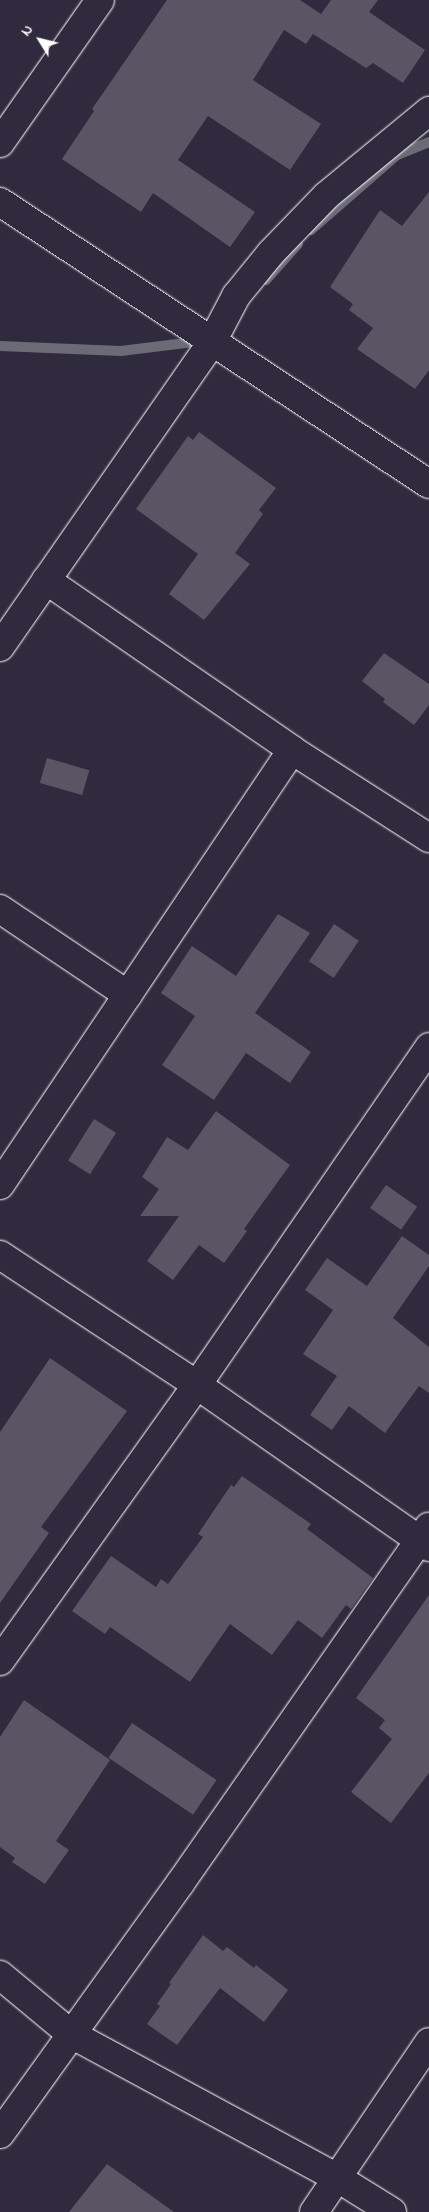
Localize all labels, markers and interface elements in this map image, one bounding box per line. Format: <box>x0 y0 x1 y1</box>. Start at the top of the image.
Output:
north arrow <box>15 15 65 65</box>
text: N <box>16 21 39 41</box>

